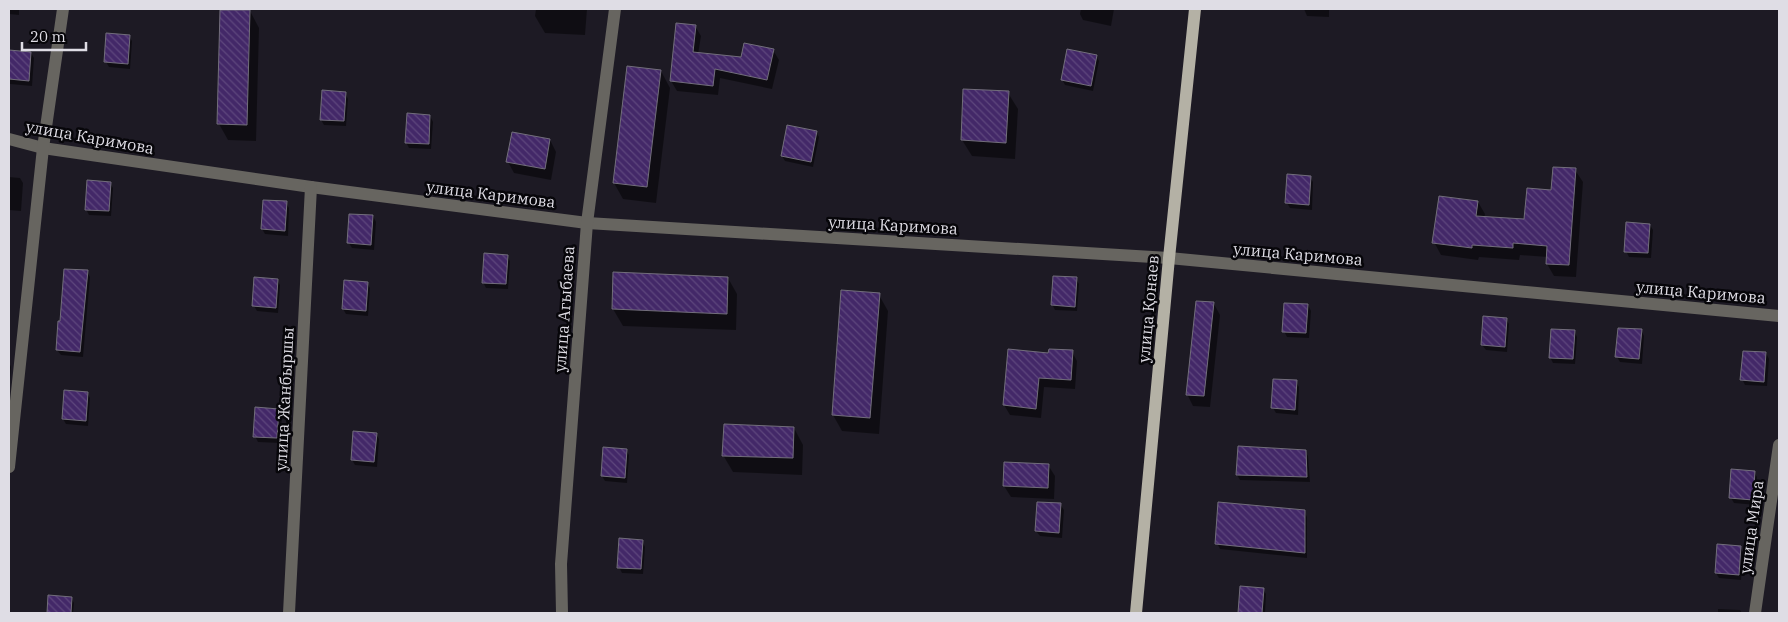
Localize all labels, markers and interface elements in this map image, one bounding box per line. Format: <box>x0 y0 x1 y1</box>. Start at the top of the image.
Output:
scale bar <box>22 20 86 52</box>
text: 20 m <box>30 27 66 46</box>
street label: улица Каримова <box>24 116 156 158</box>
street label: улица Каримова <box>425 176 557 212</box>
street label: улица Каримова <box>828 212 959 238</box>
street label: улица Каримова <box>1232 238 1364 270</box>
street label: улица Агыбаева <box>550 245 578 373</box>
street label: улица Қонаев <box>1133 254 1163 364</box>
street label: улица Каримова <box>1635 276 1767 308</box>
street label: улица Жанбыршы <box>270 326 298 472</box>
street label: улица Мира <box>1735 479 1768 575</box>

